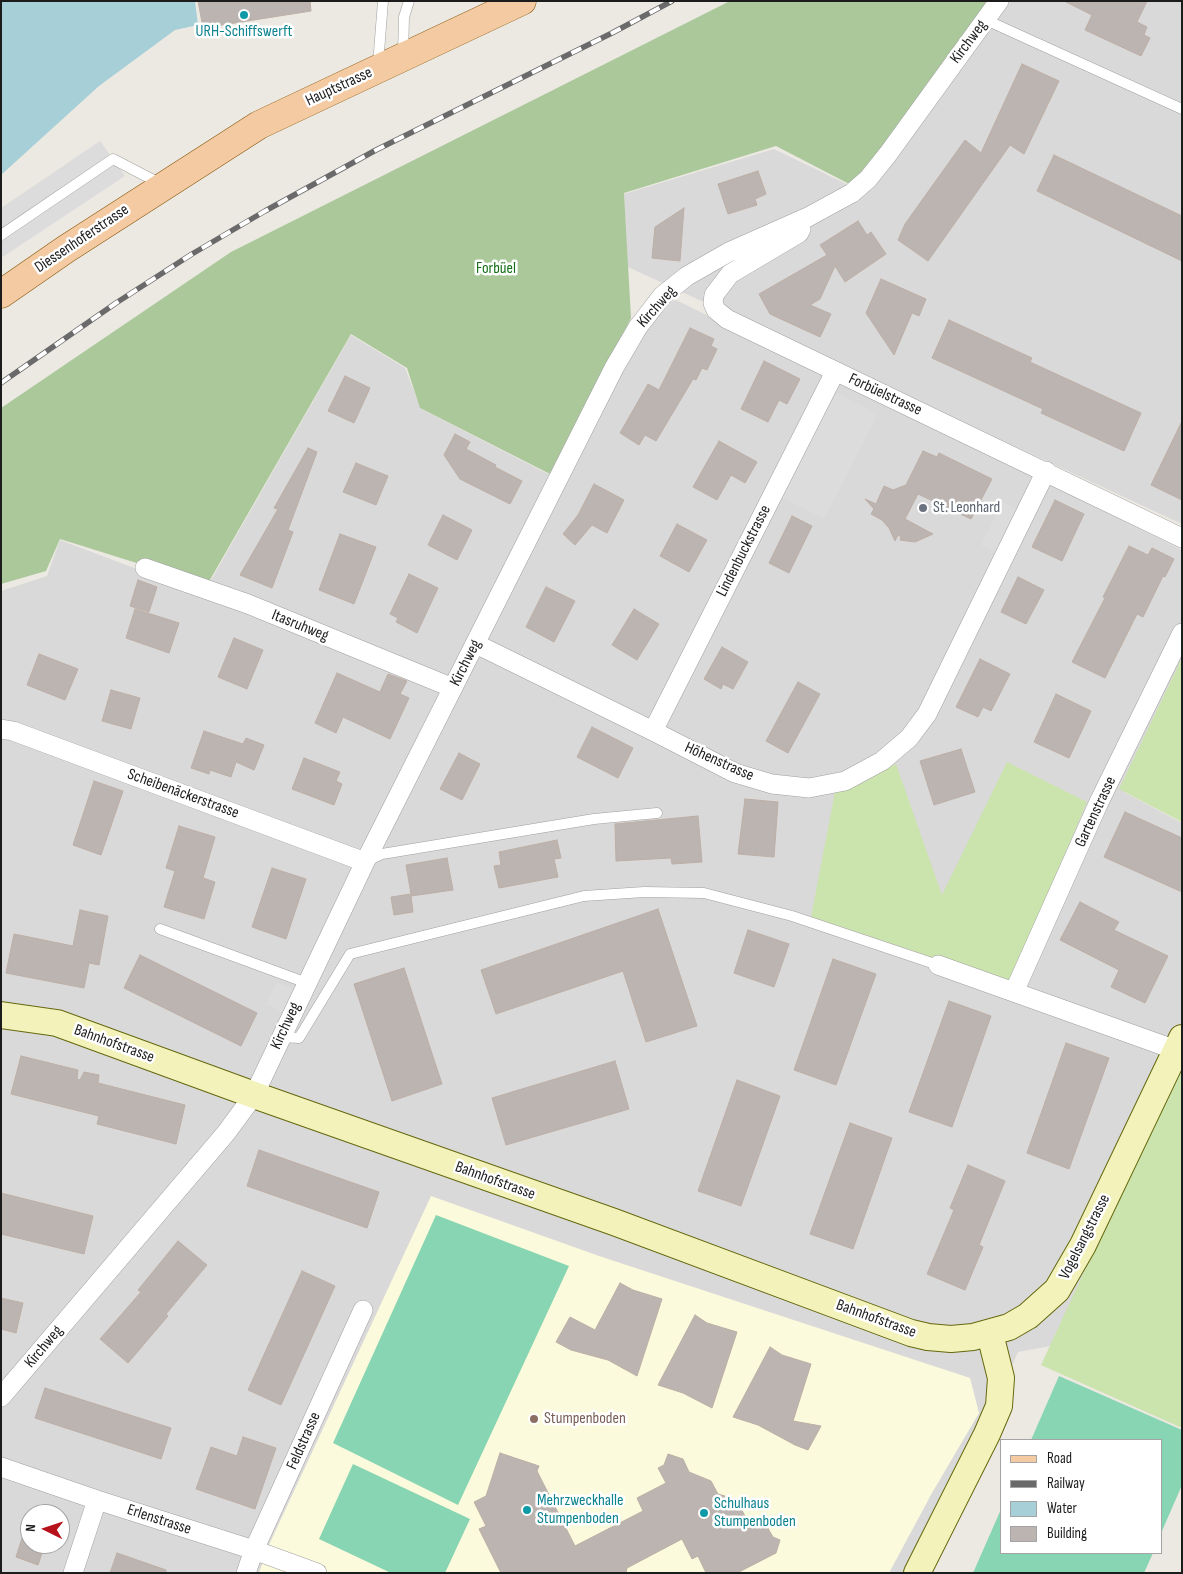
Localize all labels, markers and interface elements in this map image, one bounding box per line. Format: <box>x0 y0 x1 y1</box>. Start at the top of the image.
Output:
marker: URH-Schiffswerft <box>238 9 250 21</box>
street label: Kirchweg <box>946 16 992 68</box>
place label: URH-Schiffswerft <box>196 22 292 42</box>
street label: Hauptstrasse <box>303 63 375 111</box>
street label: Diessenhoferstrasse <box>31 201 133 277</box>
park label: Forbüel <box>476 259 516 279</box>
street label: Kirchweg <box>633 282 681 332</box>
street label: Forbüelstrasse <box>845 370 925 420</box>
place label: St. Leonhard <box>933 498 1000 518</box>
street label: Lindenbuckstrasse <box>713 502 775 600</box>
marker: St. Leonhard <box>917 502 929 514</box>
street label: Itasruhweg <box>269 606 331 646</box>
street label: Kirchweg <box>446 637 486 689</box>
street label: Höhenstrasse <box>681 738 757 786</box>
street label: Scheibenäckerstrasse <box>125 765 241 823</box>
street label: Gartenstrasse <box>1071 774 1121 850</box>
street label: Kirchweg <box>267 999 305 1053</box>
street label: Bahnhofstrasse <box>71 1021 157 1067</box>
street label: Bahnhofstrasse <box>452 1158 538 1204</box>
street label: Vogelsangstrasse <box>1055 1191 1115 1283</box>
street label: Bahnhofstrasse <box>833 1296 919 1342</box>
street label: Kirchweg <box>21 1322 67 1372</box>
street label: Feldstrasse <box>283 1409 325 1473</box>
place label: Stumpenboden <box>544 1409 626 1429</box>
marker: Stumpenboden <box>528 1413 540 1425</box>
legend <box>1000 1439 1163 1554</box>
text: Road <box>1047 1449 1072 1468</box>
text: Railway <box>1047 1474 1085 1493</box>
place label: Mehrzweckhalle Stumpenboden <box>537 1491 623 1529</box>
place label: Schulhaus Stumpenboden <box>714 1494 796 1532</box>
text: Water <box>1047 1499 1077 1518</box>
street label: Erlenstrasse <box>125 1501 193 1539</box>
north arrow <box>20 1504 70 1554</box>
marker: Mehrzweckhalle Stumpenboden <box>521 1504 533 1516</box>
marker: Schulhaus Stumpenboden <box>698 1507 710 1519</box>
text: N <box>22 1524 39 1532</box>
text: Building <box>1047 1524 1087 1543</box>

